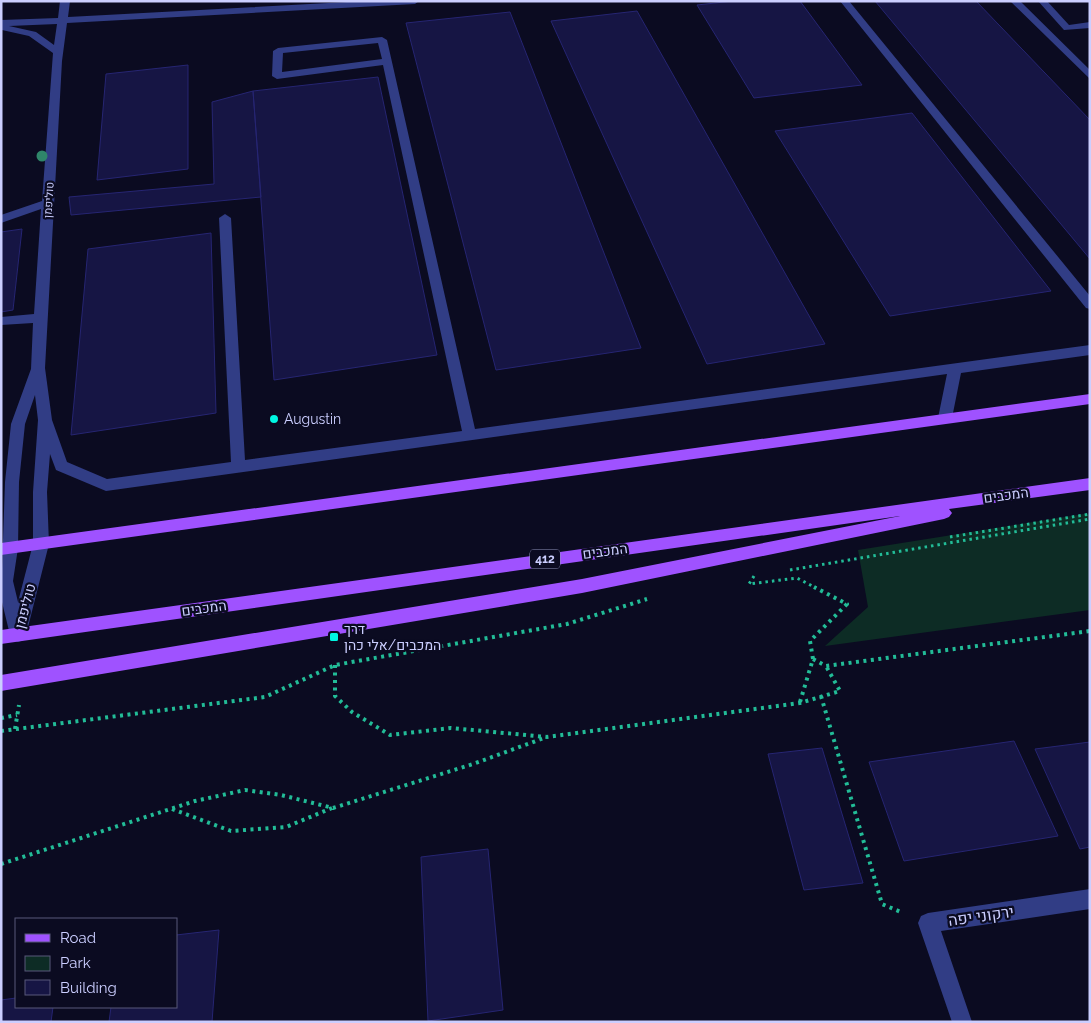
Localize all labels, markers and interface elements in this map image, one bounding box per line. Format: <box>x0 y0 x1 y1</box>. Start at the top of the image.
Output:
street label: טוליפמן <box>41 181 57 218</box>
place label: Augustin <box>284 411 341 427</box>
marker: Augustin <box>268 413 280 425</box>
street label: המכבים <box>983 484 1029 506</box>
street label: המכבים <box>582 540 628 562</box>
road number: 412 <box>530 550 560 568</box>
street label: טוליפמן <box>11 582 39 630</box>
street label: המכבים <box>181 597 227 619</box>
place label: דרך המכבים/אלי כהן <box>344 621 441 653</box>
marker: דרך המכבים/אלי כהן <box>328 631 340 643</box>
street label: ירקוני יפה <box>947 902 1015 930</box>
legend <box>15 918 178 1008</box>
text: Road <box>60 929 96 947</box>
text: Park <box>60 954 91 972</box>
text: Building <box>60 979 117 997</box>

